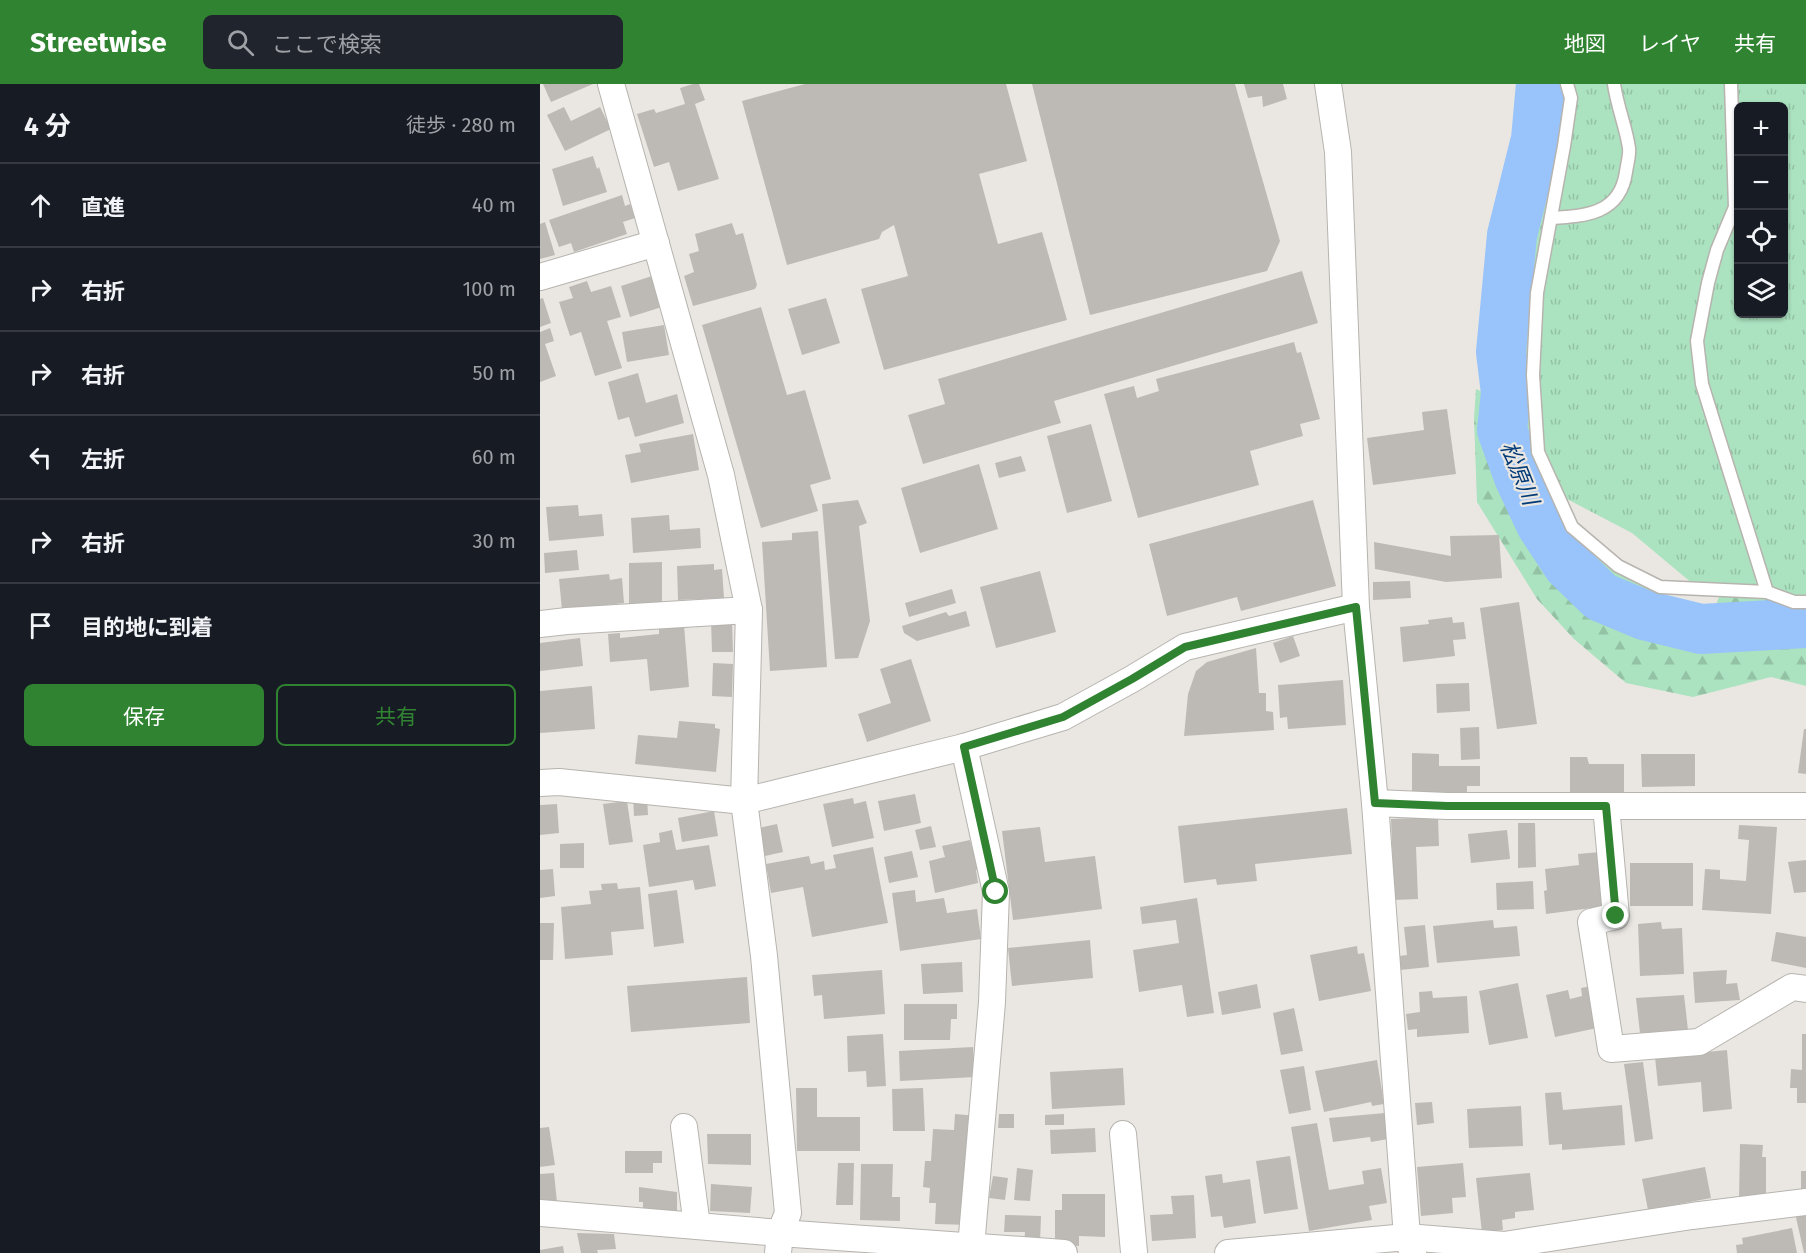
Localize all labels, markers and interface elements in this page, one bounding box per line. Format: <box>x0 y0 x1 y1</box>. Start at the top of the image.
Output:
search box <box>203 15 623 69</box>
text: Streetwise <box>30 26 167 59</box>
icon: search <box>224 26 257 59</box>
text: ここで検索 <box>272 31 382 58</box>
text: 地図 <box>1564 31 1606 57</box>
text: レイヤ <box>1639 31 1701 57</box>
text: 共有 <box>1734 31 1776 57</box>
map controls <box>1734 102 1788 318</box>
button: + <box>1734 102 1788 156</box>
text: 4 分 <box>24 111 71 142</box>
text: 徒歩 · 280 m <box>406 113 516 137</box>
button: − <box>1734 156 1788 210</box>
icon: ahead <box>24 189 57 222</box>
text: 40 m <box>472 193 516 217</box>
text: 直進 <box>81 194 125 221</box>
button: locate <box>1734 210 1788 264</box>
button: layers <box>1734 264 1788 318</box>
icon: right <box>24 273 57 306</box>
text: 100 m <box>463 277 516 301</box>
text: 右折 <box>81 278 125 305</box>
icon: right <box>24 357 57 390</box>
text: 50 m <box>472 361 516 385</box>
text: 右折 <box>81 362 125 389</box>
water label: 松原川 <box>1495 438 1545 511</box>
icon: left <box>24 441 57 474</box>
text: 60 m <box>472 445 516 469</box>
text: 左折 <box>81 446 125 473</box>
icon: right <box>24 525 57 558</box>
text: 30 m <box>472 529 516 553</box>
text: 右折 <box>81 530 125 557</box>
icon: arrive <box>24 609 57 642</box>
text: 目的地に到着 <box>81 614 213 641</box>
button: 保存 <box>24 684 264 746</box>
button: 共有 <box>276 684 516 746</box>
route start <box>982 878 1008 904</box>
route end <box>1602 902 1628 928</box>

